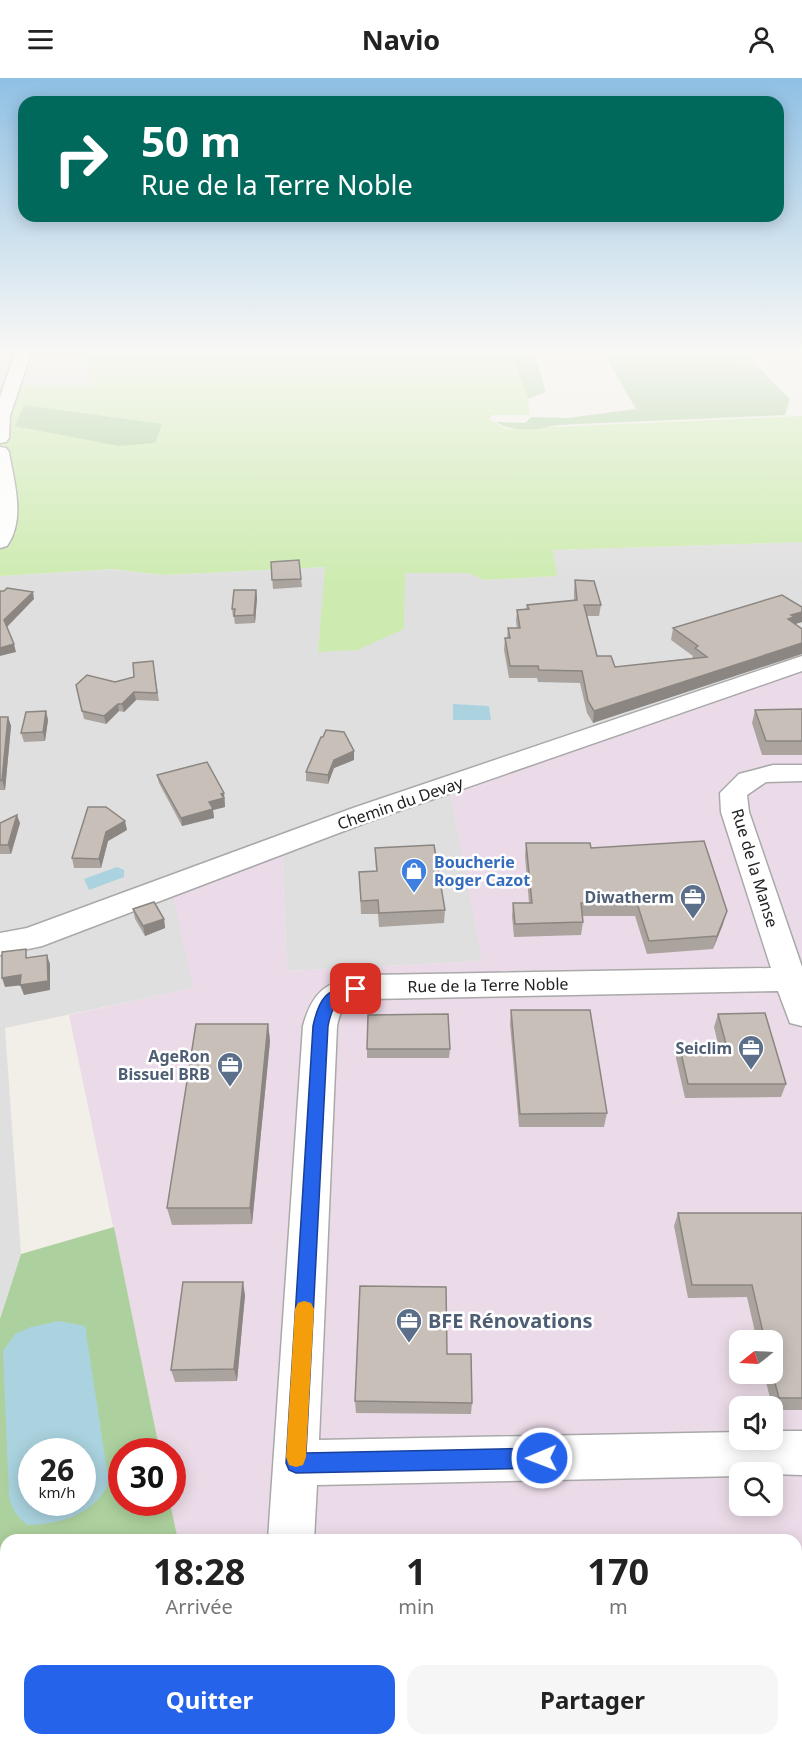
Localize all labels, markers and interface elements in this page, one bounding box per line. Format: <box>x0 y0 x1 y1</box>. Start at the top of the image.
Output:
text: Navio <box>362 21 440 58</box>
icon: menu <box>24 23 57 56</box>
icon: person <box>745 23 778 56</box>
text: 50 m <box>141 112 241 169</box>
icon: right <box>42 120 120 198</box>
text: Rue de la Terre Noble <box>141 166 413 203</box>
street label: Chemin du Devay <box>334 771 467 835</box>
street label: Rue de la Manse <box>726 806 784 930</box>
place label: Boucherie Roger Cazot <box>434 851 530 891</box>
shop icon: Boucherie Roger Cazot <box>399 856 429 894</box>
office icon: Diwatherm <box>678 882 708 920</box>
place label: Diwatherm <box>585 886 674 908</box>
pin <box>330 963 381 1014</box>
icon: arrive <box>339 972 372 1005</box>
street label: Rue de la Terre Noble <box>407 973 569 997</box>
office icon: Seiclim <box>736 1033 766 1071</box>
place label: Seiclim <box>675 1037 732 1059</box>
place label: AgeRon Bissuel BRB <box>118 1045 210 1085</box>
office icon: AgeRon Bissuel BRB <box>215 1050 245 1088</box>
office icon: BFE Rénovations <box>394 1306 424 1344</box>
place label: BFE Rénovations <box>428 1307 592 1334</box>
north arrow <box>729 1330 783 1384</box>
map controls <box>729 1330 783 1516</box>
button: sound <box>729 1396 783 1450</box>
position arrow <box>510 1426 574 1490</box>
speed limit sign: 30 <box>108 1438 186 1516</box>
text: 26 <box>40 1449 74 1490</box>
button: search <box>729 1462 783 1516</box>
text: km/h <box>39 1482 75 1502</box>
text: 18:28 <box>153 1547 245 1596</box>
text: 1 <box>406 1547 427 1596</box>
text: 170 <box>587 1547 649 1596</box>
text: Arrivée <box>166 1593 233 1620</box>
text: min <box>398 1593 434 1620</box>
text: m <box>609 1593 628 1620</box>
button: Quitter <box>24 1665 395 1734</box>
button: Partager <box>407 1665 778 1734</box>

